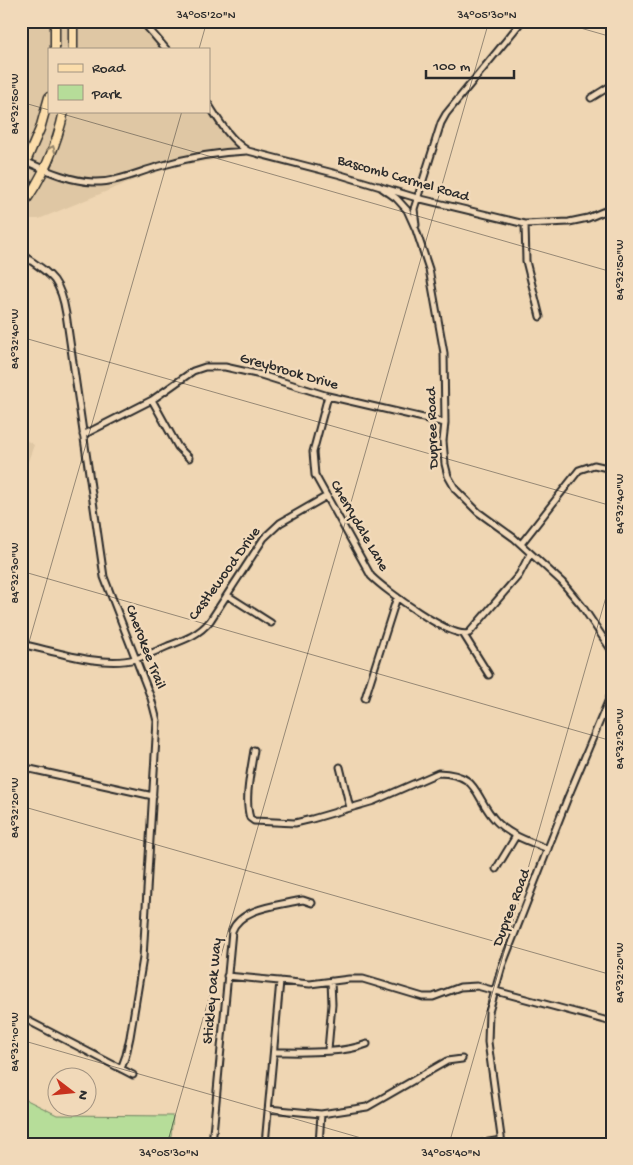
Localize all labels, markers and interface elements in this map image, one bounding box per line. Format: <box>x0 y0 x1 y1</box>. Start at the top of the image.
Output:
text: 34°05'20"N <box>176 9 236 23</box>
text: 34°05'30"N <box>456 9 517 23</box>
legend <box>48 48 210 112</box>
scale bar <box>426 48 513 80</box>
text: 100 m <box>432 58 471 76</box>
text: Road <box>92 60 126 78</box>
text: 84°32'50"W <box>9 73 23 135</box>
text: Park <box>91 86 122 104</box>
one-way arrow <box>46 145 56 154</box>
street label: Bascomb Carmel Road <box>334 151 472 207</box>
text: 84°32'50"W <box>614 239 628 301</box>
text: 84°32'40"W <box>9 309 23 369</box>
street label: Greybrook Drive <box>238 349 341 395</box>
street label: Dupree Road <box>423 386 443 470</box>
text: 84°32'40"W <box>614 474 628 534</box>
street label: Cherrydale Lane <box>326 477 393 575</box>
street label: Castlewood Drive <box>185 523 265 624</box>
text: 84°32'30"W <box>9 542 23 604</box>
street label: Cherokee Trail <box>121 602 169 692</box>
text: 84°32'30"W <box>614 708 628 770</box>
text: 84°32'20"W <box>9 778 23 838</box>
street label: Dupree Road <box>489 866 535 950</box>
street label: Stickley Oak Way <box>199 937 227 1045</box>
text: 84°32'20"W <box>614 943 628 1003</box>
text: 84°32'10"W <box>9 1012 23 1072</box>
north arrow <box>48 1068 98 1118</box>
text: N <box>73 1088 92 1102</box>
text: 34°05'30"N <box>138 1147 199 1161</box>
text: 34°05'40"N <box>421 1147 481 1161</box>

